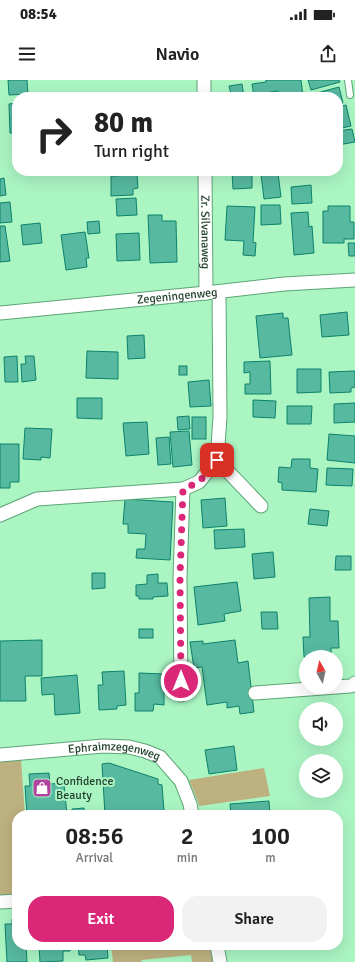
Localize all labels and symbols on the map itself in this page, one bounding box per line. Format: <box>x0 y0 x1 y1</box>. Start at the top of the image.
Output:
street label: Zr. Silvanaweg <box>197 195 213 269</box>
street label: Zegeningenweg <box>136 285 218 308</box>
pin <box>200 443 234 477</box>
north arrow <box>299 650 343 694</box>
position arrow <box>160 660 202 702</box>
street label: Ephraimzegenweg <box>67 739 162 764</box>
place label: Confidence Beauty <box>56 774 113 803</box>
shop icon: Confidence Beauty <box>31 777 53 799</box>

